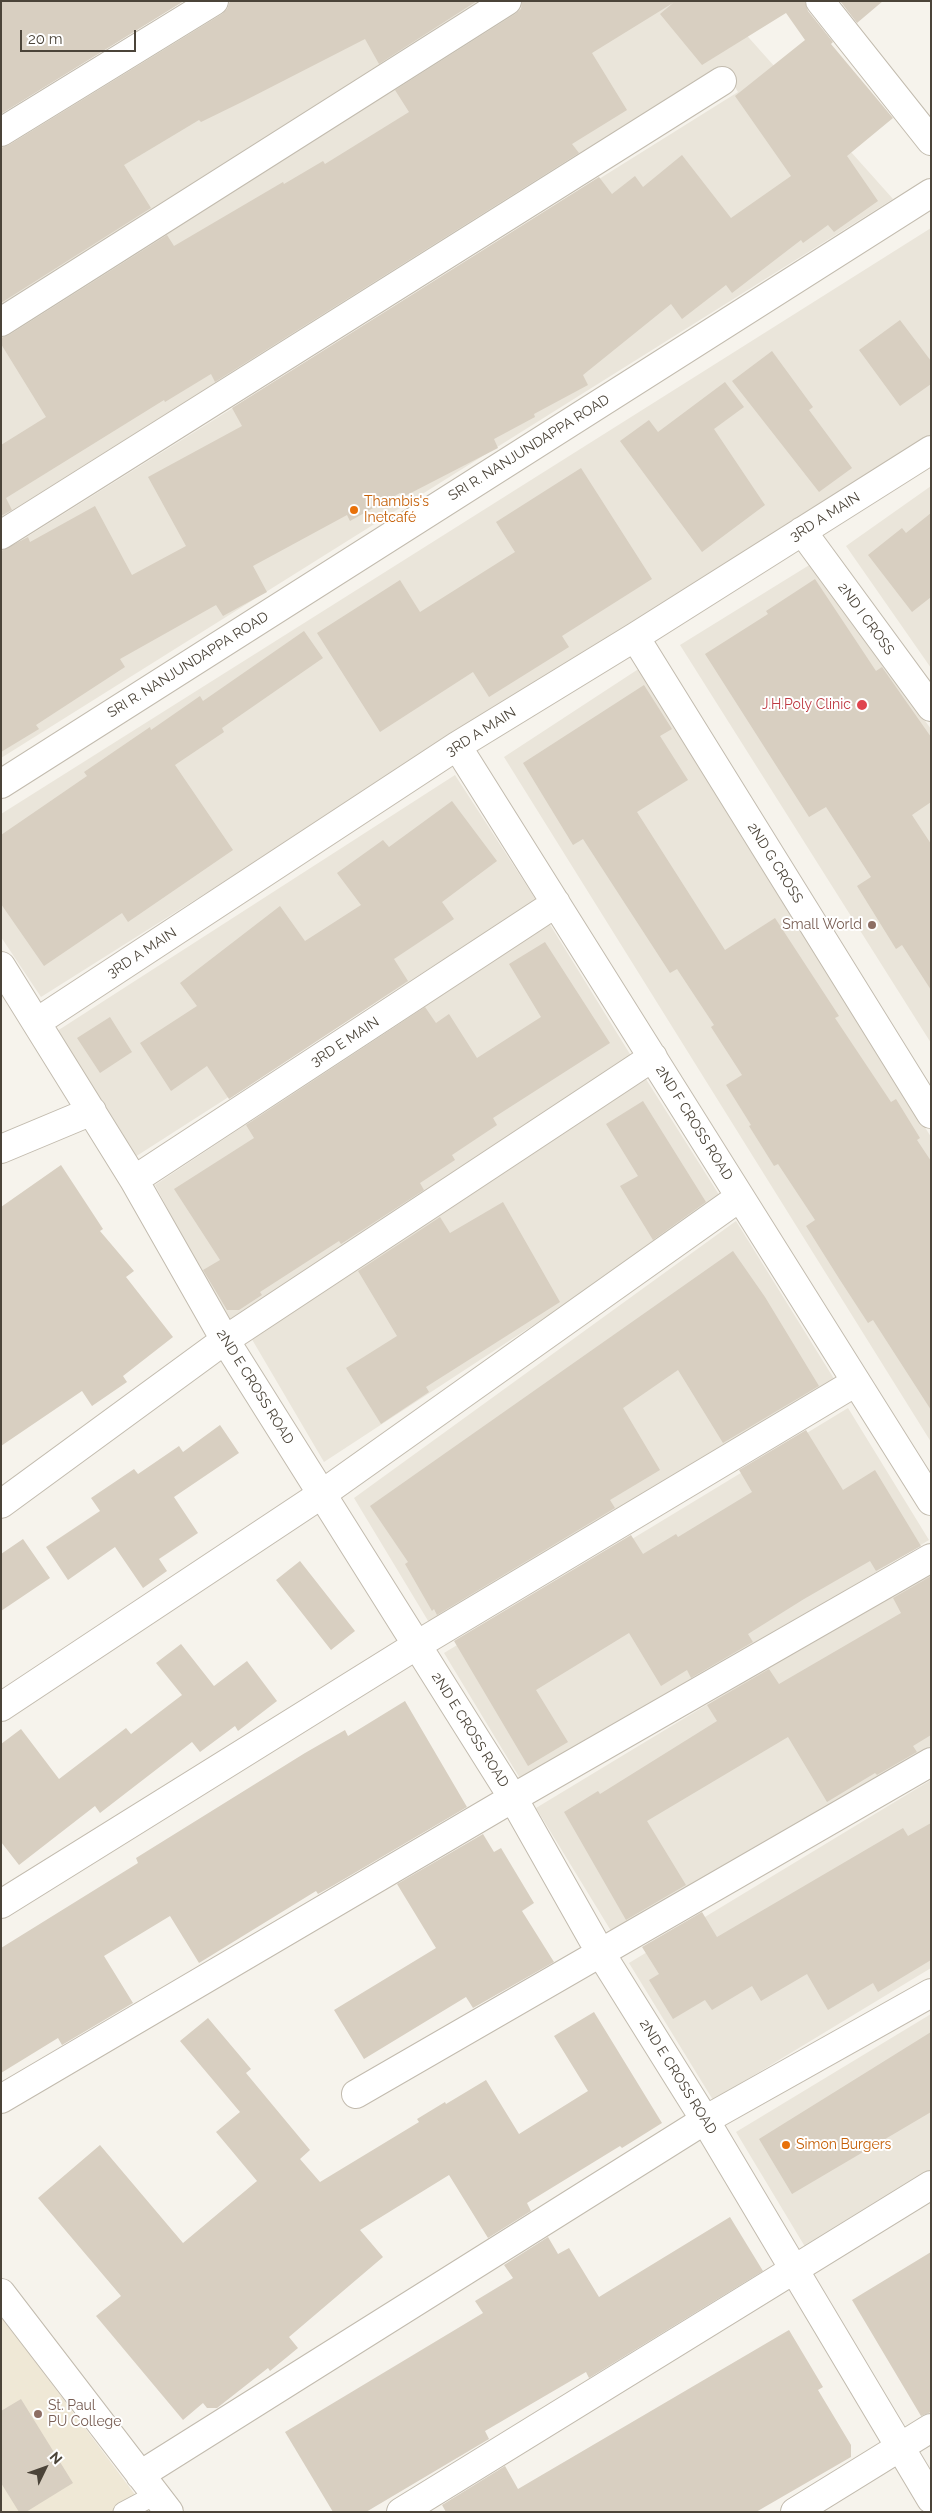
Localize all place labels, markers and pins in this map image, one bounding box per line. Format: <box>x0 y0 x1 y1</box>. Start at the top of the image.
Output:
place label: Thambis's Inetcafé <box>364 494 429 526</box>
marker: Thambis's Inetcafé <box>348 504 360 516</box>
place label: J.H.Poly Clinic <box>762 697 851 713</box>
marker: J.H.Poly Clinic <box>855 698 869 712</box>
place label: Small World <box>782 917 862 933</box>
marker: Small World <box>866 919 878 931</box>
place label: Simon Burgers <box>796 2137 891 2153</box>
marker: Simon Burgers <box>780 2139 792 2151</box>
place label: St. Paul PU College <box>48 2398 121 2430</box>
marker: St. Paul PU College <box>32 2408 44 2420</box>

